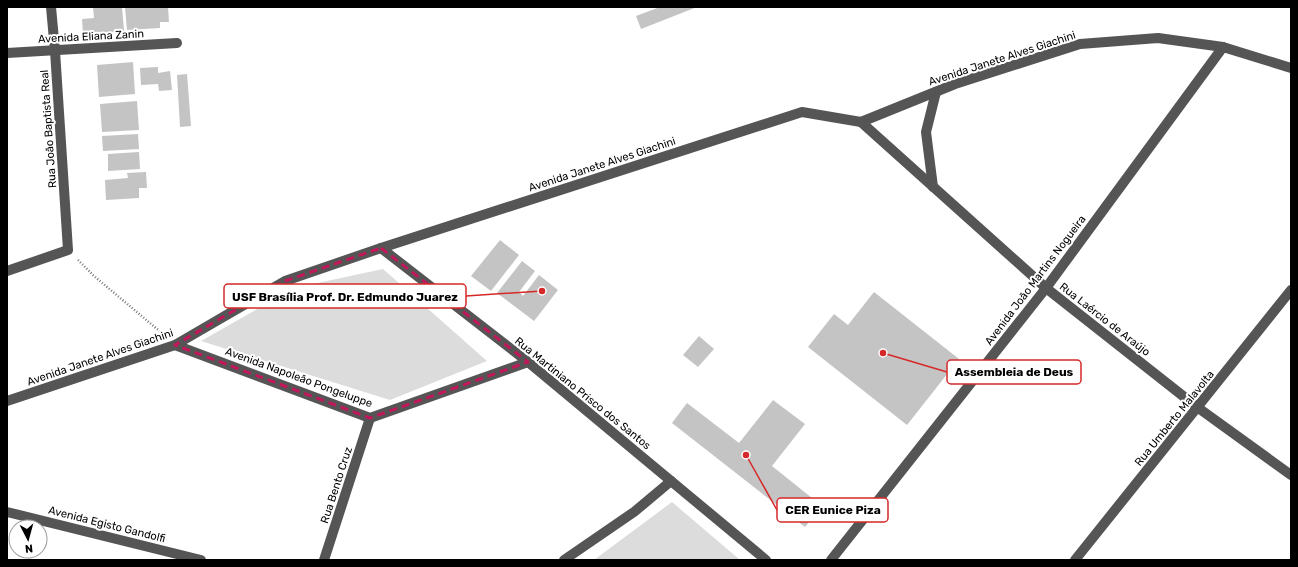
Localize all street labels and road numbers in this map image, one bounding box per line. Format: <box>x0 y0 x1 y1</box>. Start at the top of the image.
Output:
street label: Avenida Eliana Zanin <box>38 27 144 46</box>
street label: Avenida Janete Alves Giachini <box>927 29 1077 88</box>
street label: Rua João Baptista Real <box>38 69 59 189</box>
street label: Avenida Janete Alves Giachini <box>527 135 677 194</box>
street label: Avenida João Martins Nogueira <box>982 213 1088 348</box>
street label: Rua Laércio de Araújo <box>1057 280 1153 359</box>
street label: Avenida Janete Alves Giachini <box>25 326 175 389</box>
street label: Rua Martiniano Prisco dos Santos <box>512 334 654 453</box>
street label: Avenida Napoleão Pongeluppe <box>224 345 374 410</box>
street label: Rua Umberto Malavolta <box>1132 368 1217 469</box>
street label: Rua Bento Cruz <box>318 445 355 525</box>
street label: Avenida Egisto Gandolfi <box>47 504 167 545</box>

